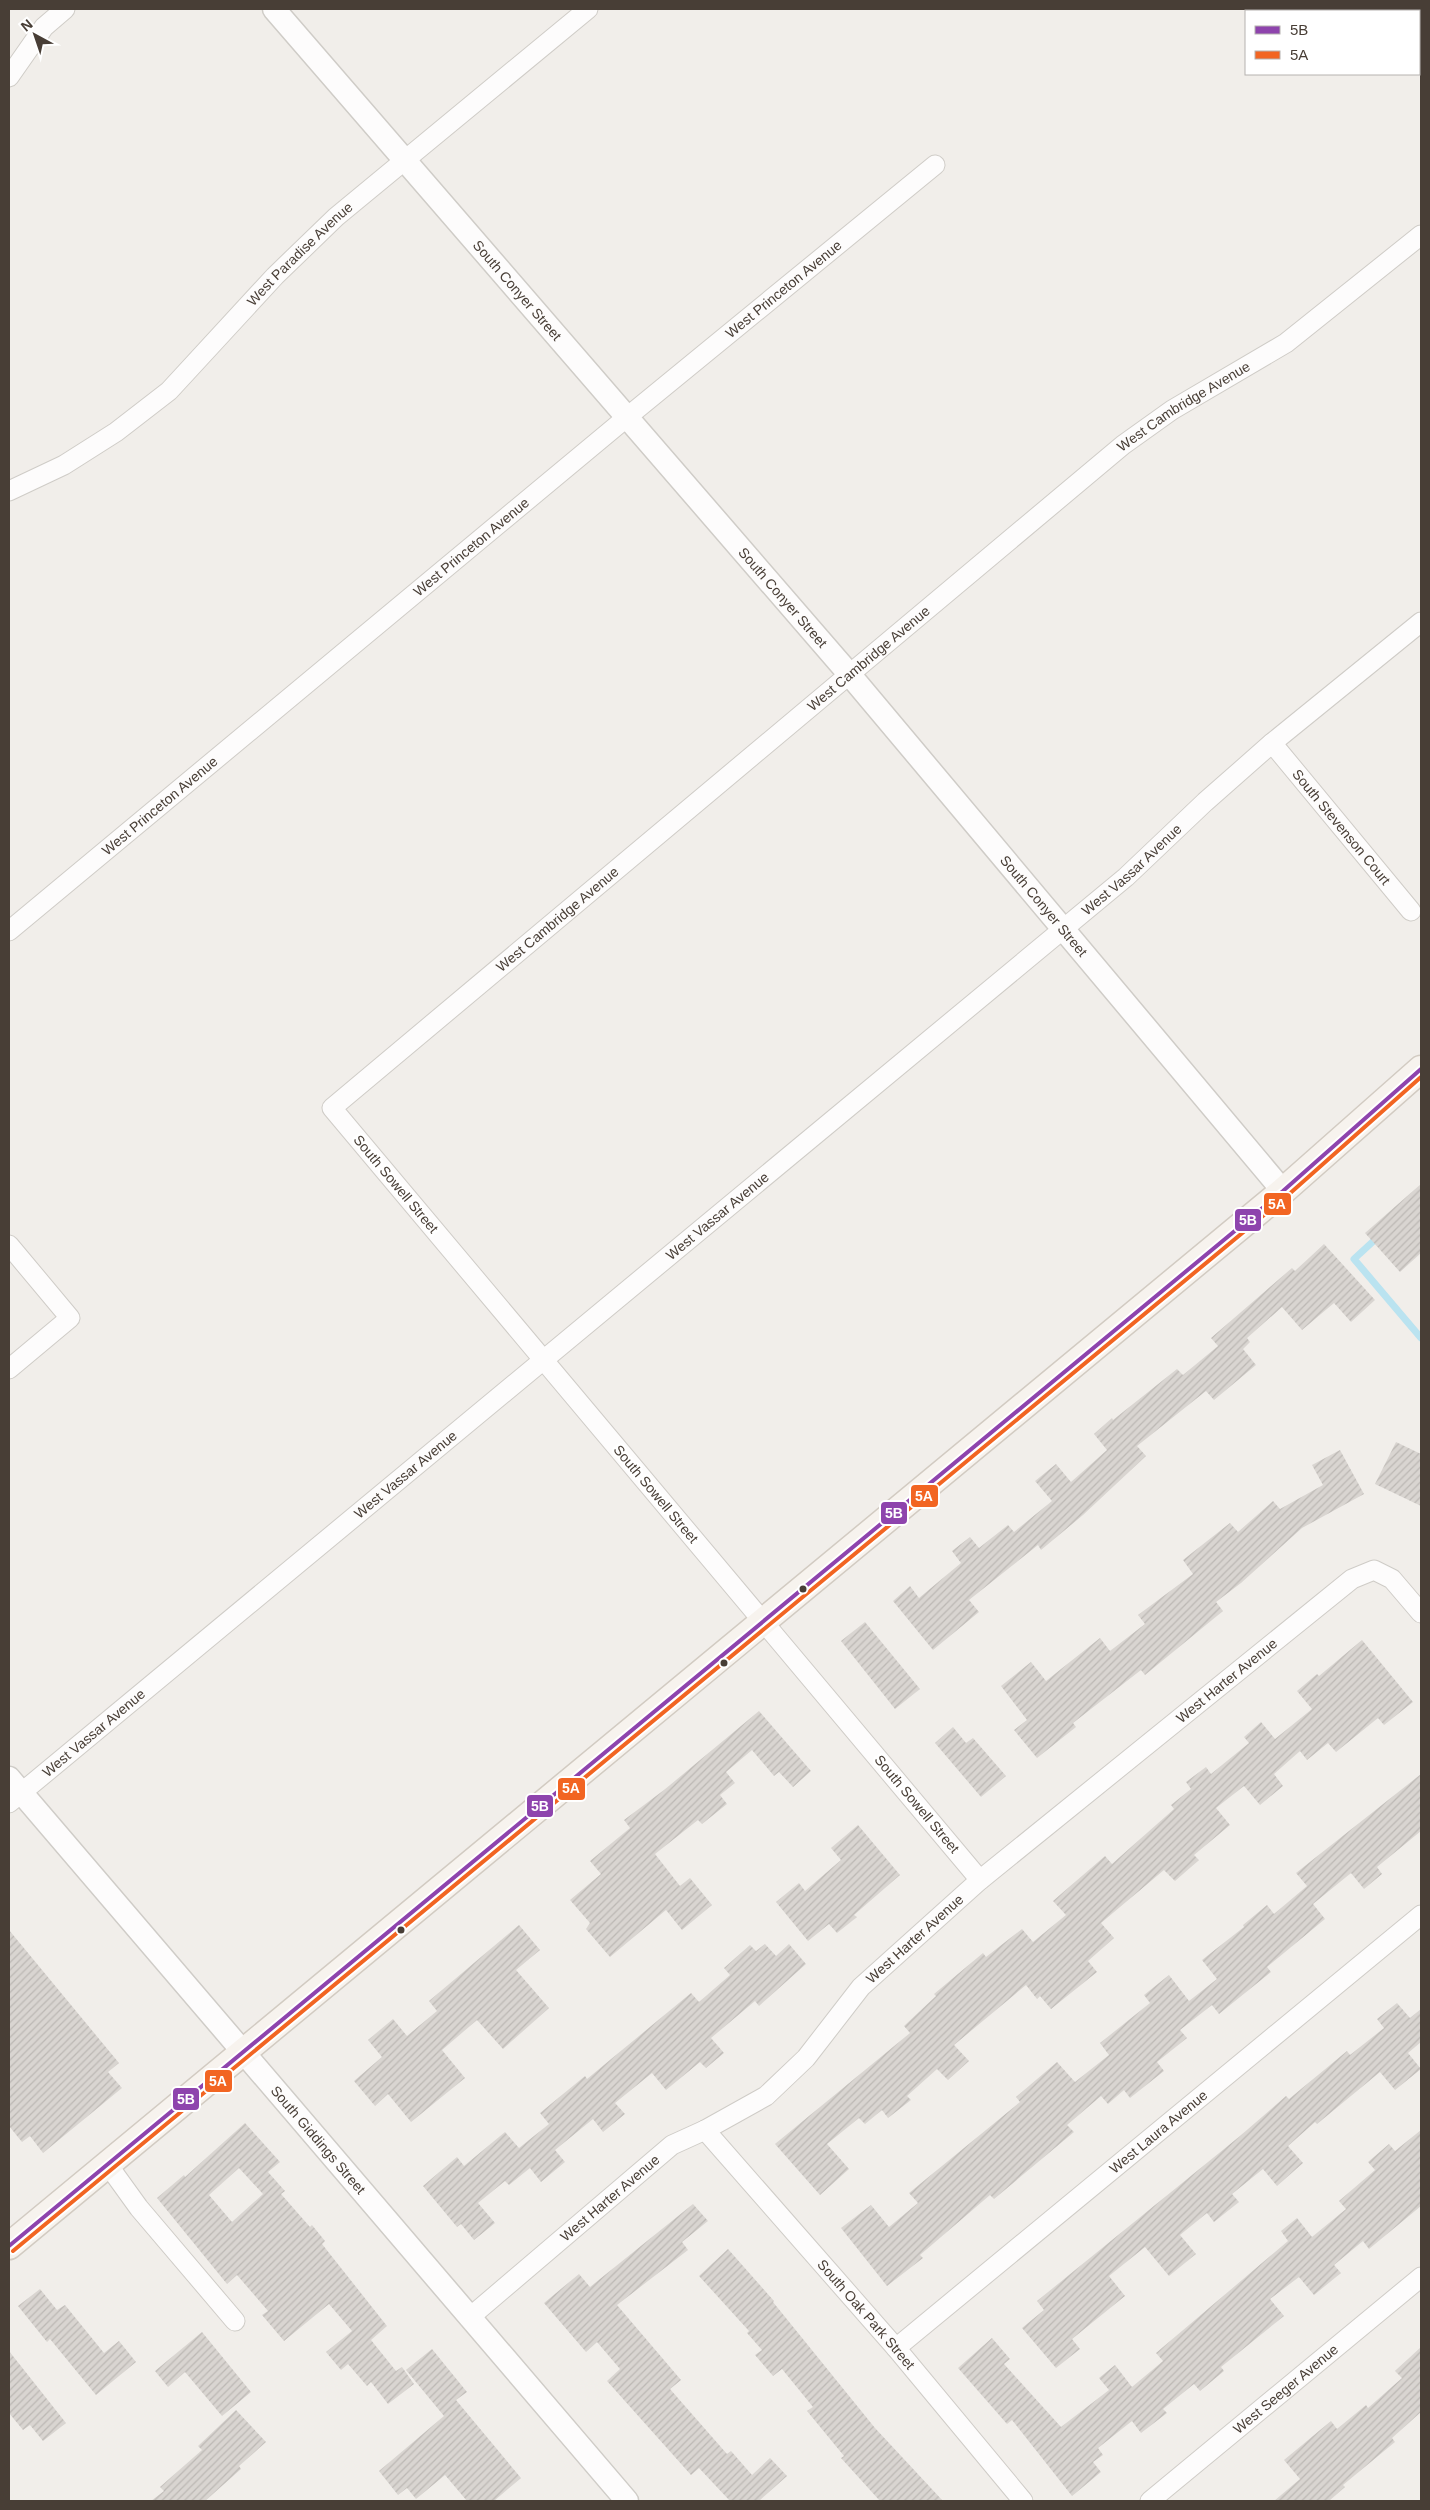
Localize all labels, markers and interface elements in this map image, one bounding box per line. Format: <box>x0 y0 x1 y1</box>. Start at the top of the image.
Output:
north arrow <box>10 10 60 60</box>
legend <box>1245 10 1420 75</box>
text: N <box>18 16 36 34</box>
text: 5B <box>1290 21 1308 38</box>
text: 5A <box>1290 46 1308 63</box>
street label: West Paradise Avenue <box>244 199 356 309</box>
street label: South Conyer Street <box>470 237 565 344</box>
street label: West Princeton Avenue <box>722 237 845 341</box>
street label: West Cambridge Avenue <box>1114 358 1253 455</box>
street label: West Princeton Avenue <box>410 494 532 599</box>
street label: South Conyer Street <box>735 544 831 651</box>
street label: West Cambridge Avenue <box>804 602 933 714</box>
street label: West Princeton Avenue <box>99 753 221 858</box>
street label: South Stevenson Court <box>1289 766 1394 888</box>
street label: West Vassar Avenue <box>1078 821 1185 918</box>
street label: South Conyer Street <box>997 852 1091 960</box>
street label: West Cambridge Avenue <box>493 863 622 975</box>
street label: South Sowell Street <box>350 1132 442 1236</box>
street label: West Vassar Avenue <box>663 1169 772 1263</box>
line badge: 5A <box>1263 1192 1292 1216</box>
text: 5A <box>1268 1196 1286 1212</box>
line badge: 5B <box>1234 1208 1262 1232</box>
text: 5B <box>1239 1212 1257 1228</box>
street label: West Vassar Avenue <box>351 1427 460 1521</box>
street label: South Sowell Street <box>610 1442 702 1546</box>
line badge: 5A <box>910 1484 939 1508</box>
text: 5A <box>915 1488 933 1504</box>
line badge: 5B <box>880 1501 908 1525</box>
text: 5B <box>885 1505 903 1521</box>
unlabelled marker <box>798 1584 808 1594</box>
street label: West Harter Avenue <box>1173 1635 1280 1726</box>
unlabelled marker <box>719 1658 729 1668</box>
street label: West Vassar Avenue <box>39 1685 148 1780</box>
street label: South Sowell Street <box>871 1752 963 1856</box>
line badge: 5A <box>557 1777 586 1801</box>
text: 5A <box>562 1780 580 1796</box>
line badge: 5B <box>526 1794 554 1818</box>
text: 5B <box>531 1798 549 1814</box>
street label: West Harter Avenue <box>863 1891 967 1986</box>
unlabelled marker <box>396 1925 406 1935</box>
line badge: 5A <box>204 2069 233 2093</box>
text: 5A <box>209 2073 227 2089</box>
street label: South Giddings Street <box>268 2083 369 2197</box>
line badge: 5B <box>172 2087 200 2111</box>
street label: West Laura Avenue <box>1106 2087 1211 2177</box>
text: 5B <box>177 2091 195 2107</box>
street label: West Harter Avenue <box>557 2151 663 2245</box>
street label: South Oak Park Street <box>814 2256 918 2373</box>
street label: West Seeger Avenue <box>1230 2341 1341 2437</box>

